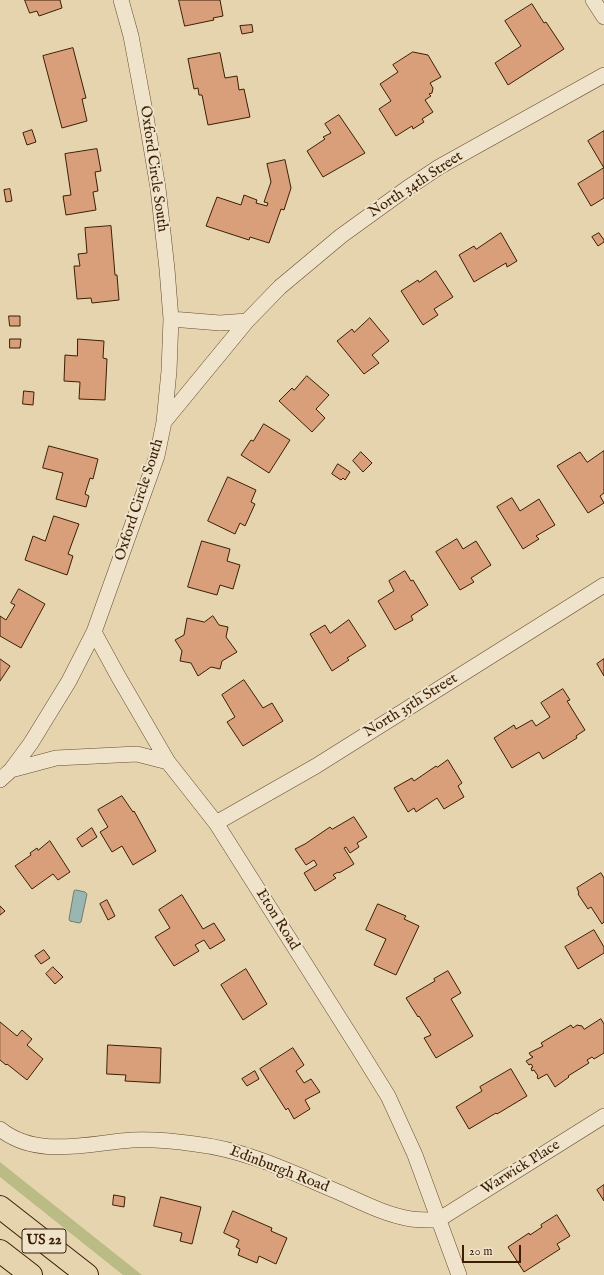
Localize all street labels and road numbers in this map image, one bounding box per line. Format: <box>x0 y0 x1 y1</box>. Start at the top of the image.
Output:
street label: Oxford Circle South <box>135 105 171 233</box>
street label: North 34th Street <box>365 148 467 222</box>
street label: Oxford Circle South <box>112 437 168 563</box>
street label: North 35th Street <box>361 670 461 742</box>
street label: Eton Road <box>251 886 303 954</box>
street label: Warwick Place <box>478 1137 564 1199</box>
street label: Edinburgh Road <box>227 1143 331 1197</box>
road number: US 22 <box>22 1229 66 1253</box>

